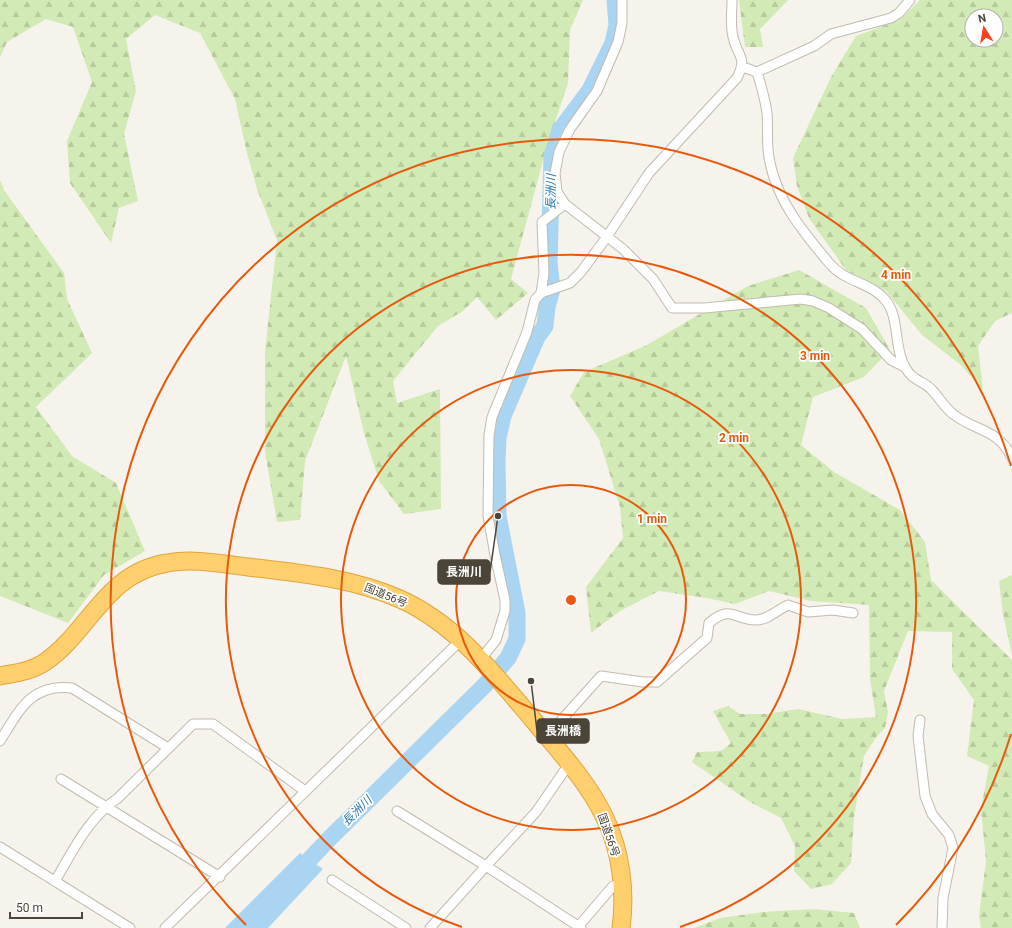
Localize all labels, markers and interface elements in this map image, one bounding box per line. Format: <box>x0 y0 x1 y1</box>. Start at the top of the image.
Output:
north arrow <box>964 8 1004 48</box>
text: N <box>977 12 987 26</box>
water label: 長洲川 <box>544 172 558 210</box>
text: 4 min <box>881 268 911 282</box>
text: 3 min <box>800 349 830 363</box>
text: 2 min <box>719 431 749 445</box>
text: 1 min <box>637 512 667 526</box>
callout: 長洲川 <box>438 560 490 584</box>
text: 長洲川 <box>446 565 482 579</box>
street label: 国道56号 <box>362 581 409 610</box>
centre of rings <box>564 593 578 607</box>
callout: 長洲橋 <box>537 719 589 743</box>
text: 長洲橋 <box>545 724 582 738</box>
water label: 長洲川 <box>339 792 376 829</box>
street label: 国道56号 <box>595 812 622 859</box>
scale bar <box>10 894 82 920</box>
text: 50 m <box>16 901 43 915</box>

